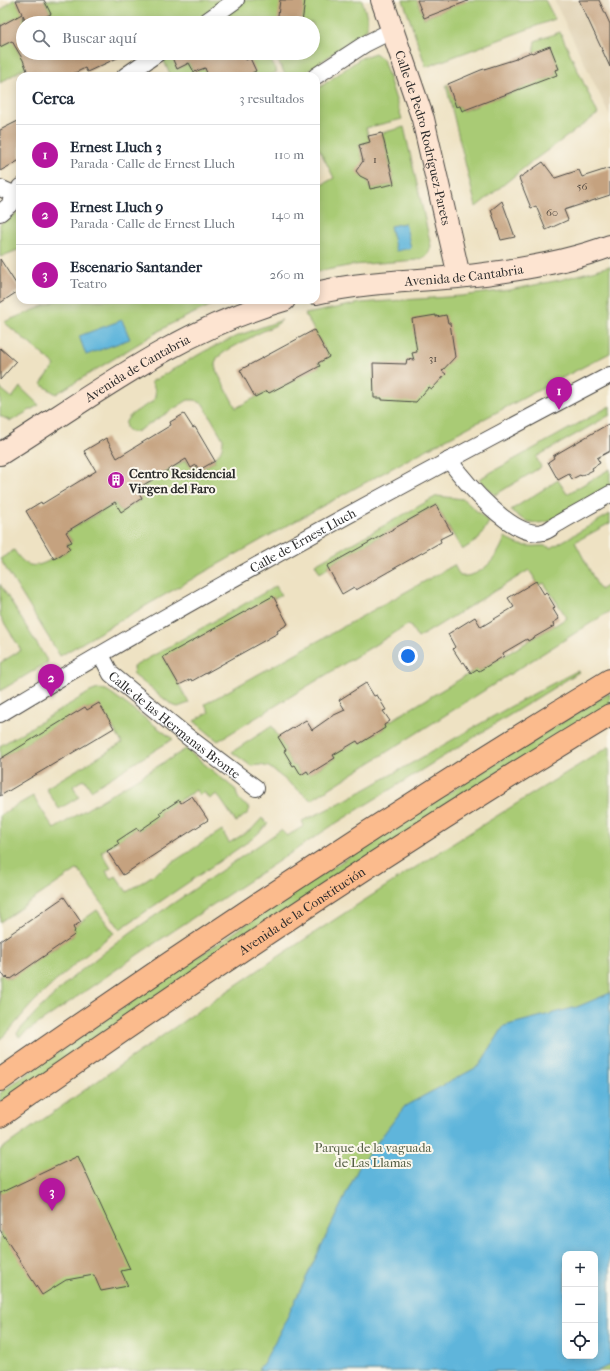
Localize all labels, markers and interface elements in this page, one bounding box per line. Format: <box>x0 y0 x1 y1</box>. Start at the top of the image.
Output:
search box <box>16 16 320 60</box>
icon: search <box>30 27 52 49</box>
text: Buscar aquí <box>62 29 137 47</box>
street label: Calle de Pedro Rodríguez-Parets <box>392 48 455 227</box>
text: Cerca <box>32 88 74 108</box>
text: 3 resultados <box>239 91 304 106</box>
text: Ernest Lluch 3 <box>70 138 162 156</box>
text: 1 <box>43 147 47 162</box>
text: 110 m <box>274 147 304 162</box>
house number: 1 <box>373 153 377 166</box>
text: Parada · Calle de Ernest Lluch <box>70 156 235 171</box>
house number: 56 <box>577 180 587 193</box>
text: Ernest Lluch 9 <box>70 198 163 216</box>
house number: 60 <box>546 206 558 219</box>
text: 2 <box>42 207 48 222</box>
text: 140 m <box>271 207 304 222</box>
text: Parada · Calle de Ernest Lluch <box>70 216 235 231</box>
text: Escenario Santander <box>70 258 202 276</box>
street label: Avenida de Cantabria <box>403 261 525 288</box>
text: 3 <box>42 267 48 282</box>
text: 260 m <box>270 267 304 282</box>
text: Teatro <box>70 276 107 291</box>
street label: Avenida de Cantabria <box>81 331 193 405</box>
house number: 31 <box>429 352 437 365</box>
pin: 1 <box>546 377 572 410</box>
place label: Centro Residencial Virgen del Faro <box>128 466 236 497</box>
building icon: Centro Residencial Virgen del Faro <box>106 470 126 490</box>
street label: Calle de Ernest Lluch <box>247 504 359 575</box>
your location <box>398 646 418 666</box>
pin: 2 <box>38 664 64 697</box>
street label: Calle de las Hermanas Bronte <box>106 668 244 782</box>
street label: Avenida de la Constitución <box>235 863 368 958</box>
park label: Parque de la vaguada de Las Llamas <box>314 1140 433 1170</box>
pin: 3 <box>39 1178 65 1211</box>
map controls <box>562 1251 598 1359</box>
button: + <box>562 1251 598 1287</box>
button: − <box>562 1287 598 1323</box>
button: locate <box>562 1323 598 1359</box>

